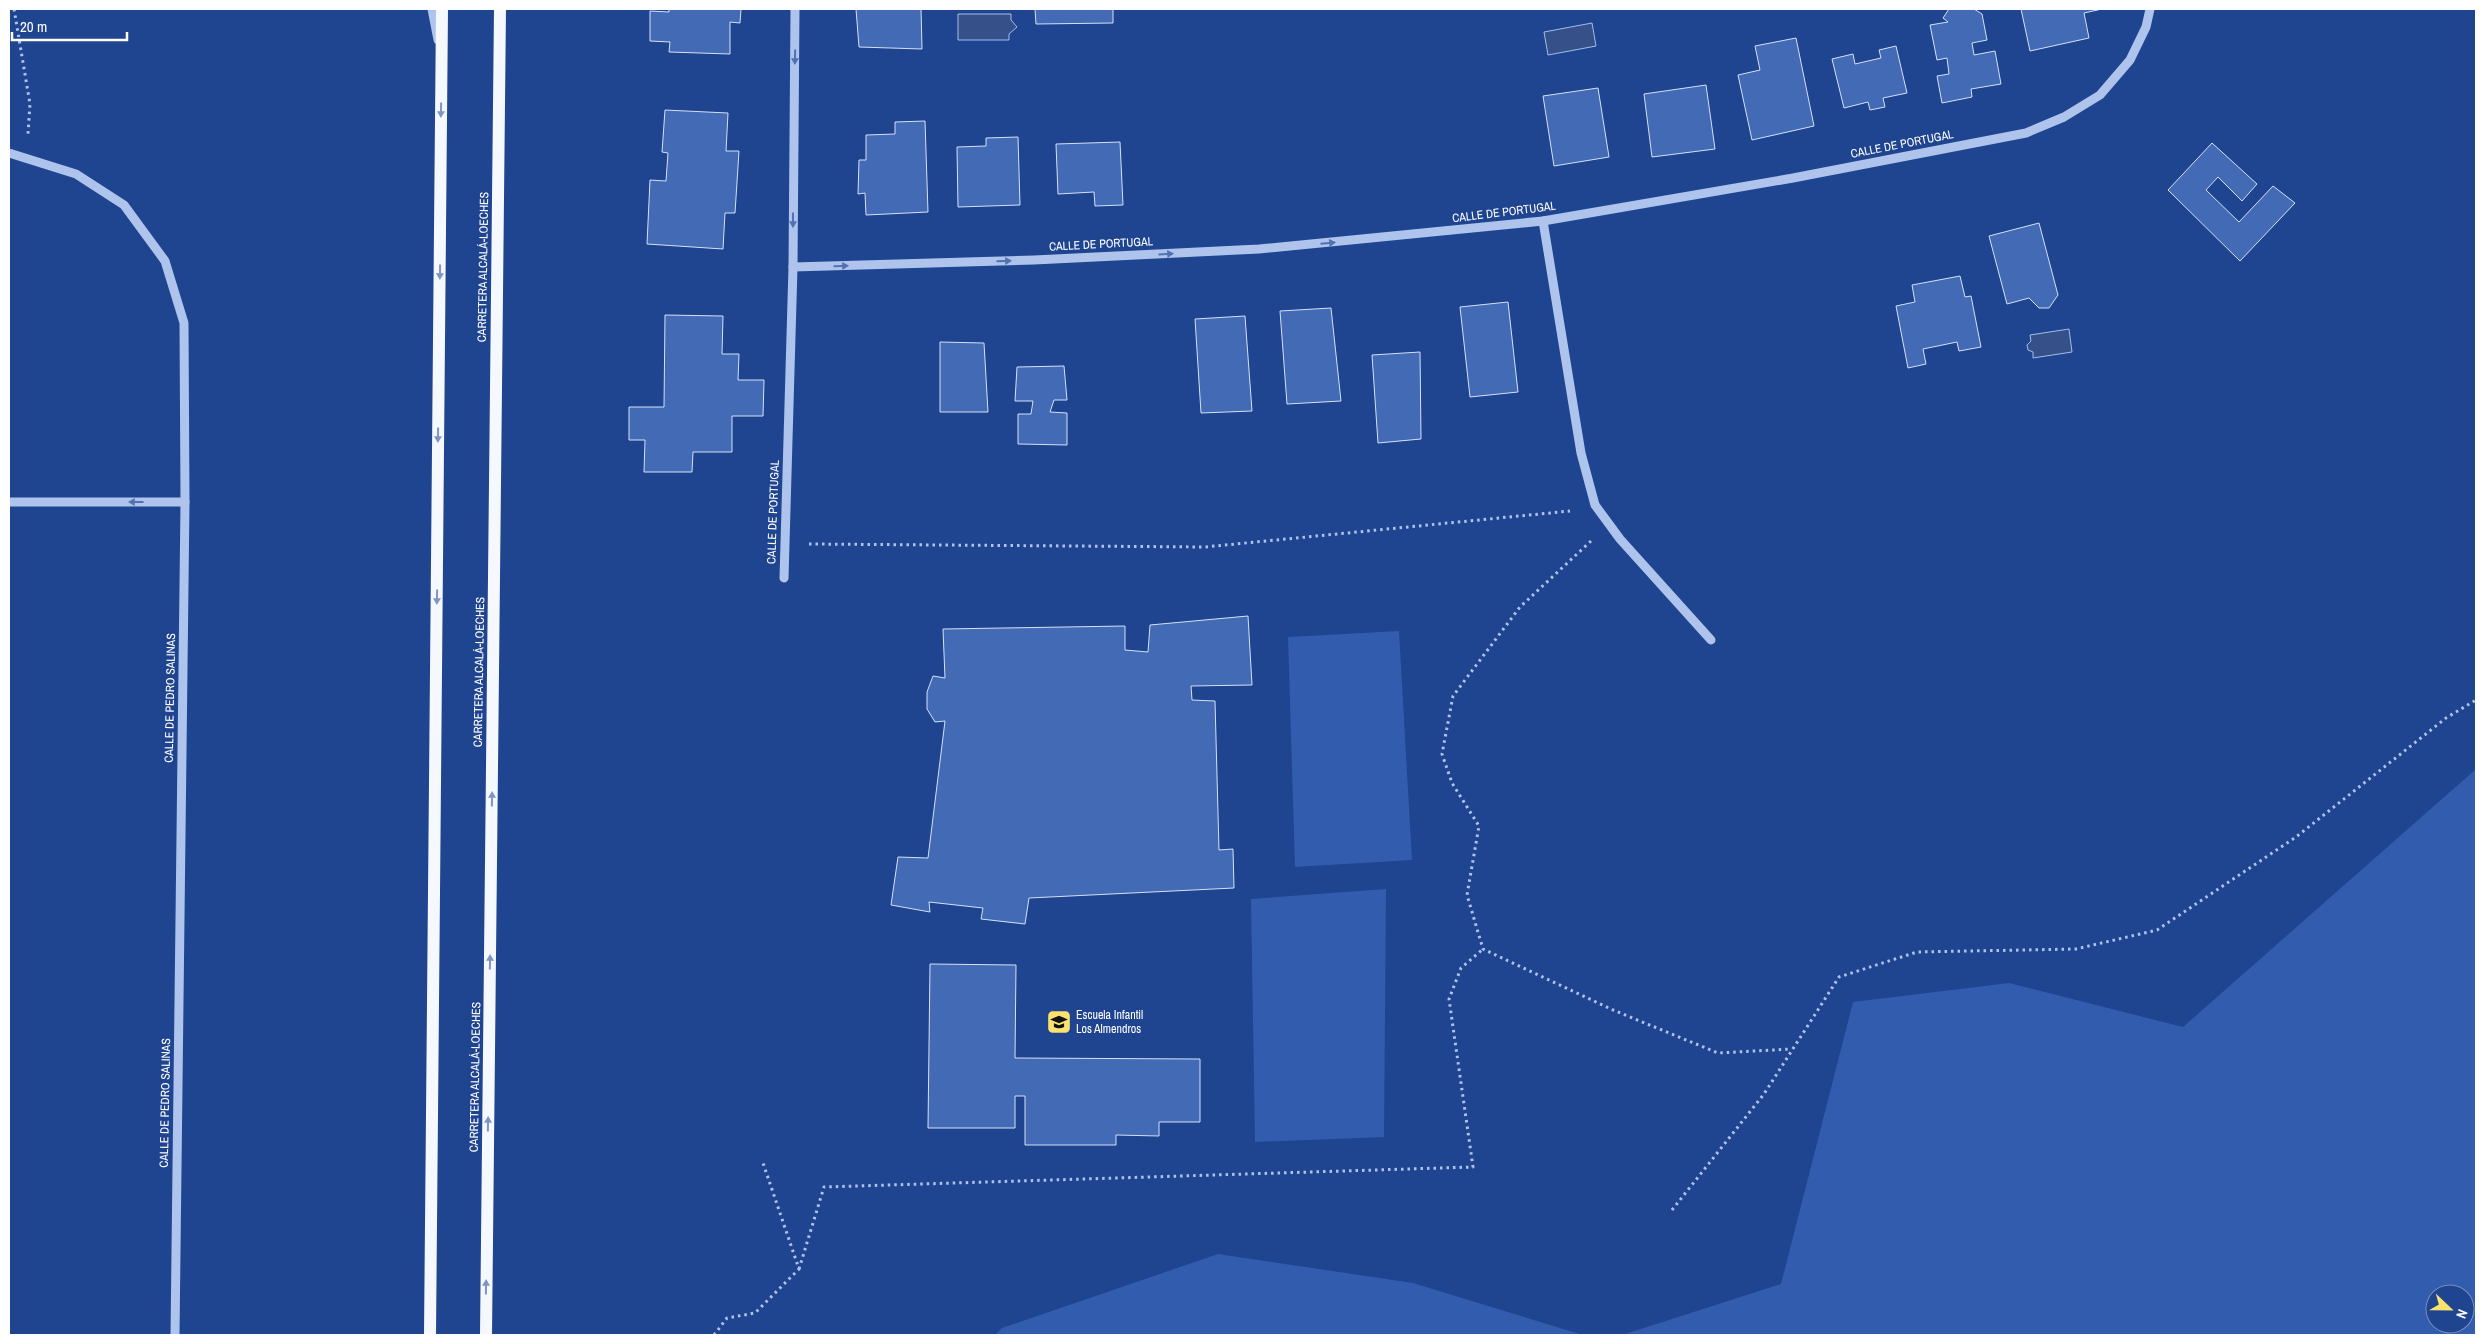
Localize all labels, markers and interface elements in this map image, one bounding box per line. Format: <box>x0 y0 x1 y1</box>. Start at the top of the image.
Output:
scale bar <box>12 10 128 42</box>
text: 20 m <box>20 16 47 37</box>
one-way arrow <box>790 50 798 66</box>
one-way arrow <box>437 102 445 118</box>
street label: CALLE DE PORTUGAL <box>1849 126 1955 162</box>
street label: CARRETERA ALCALÁ-LOECHES <box>474 191 492 342</box>
street label: CALLE DE PORTUGAL <box>1451 198 1557 226</box>
one-way arrow <box>789 212 797 228</box>
street label: CALLE DE PORTUGAL <box>1049 233 1154 255</box>
one-way arrow <box>1321 238 1337 246</box>
one-way arrow <box>1158 249 1174 257</box>
one-way arrow <box>996 257 1012 265</box>
one-way arrow <box>834 262 850 270</box>
one-way arrow <box>435 265 443 281</box>
one-way arrow <box>434 427 442 443</box>
street label: CALLE DE PORTUGAL <box>763 459 783 564</box>
one-way arrow <box>128 498 144 506</box>
one-way arrow <box>432 590 440 606</box>
street label: CARRETERA ALCALÁ-LOECHES <box>470 596 488 747</box>
street label: CALLE DE PEDRO SALINAS <box>161 633 179 763</box>
one-way arrow <box>488 791 496 807</box>
one-way arrow <box>486 953 494 969</box>
street label: CARRETERA ALCALÁ-LOECHES <box>466 1001 484 1152</box>
place label: Escuela Infantil Los Almendros <box>1076 1007 1143 1037</box>
school or university icon: Escuela Infantil Los Almendros <box>1046 1009 1072 1035</box>
street label: CALLE DE PEDRO SALINAS <box>156 1038 174 1168</box>
one-way arrow <box>484 1116 492 1132</box>
one-way arrow <box>483 1278 491 1294</box>
north arrow <box>2425 1284 2475 1334</box>
text: N <box>2452 1307 2472 1321</box>

